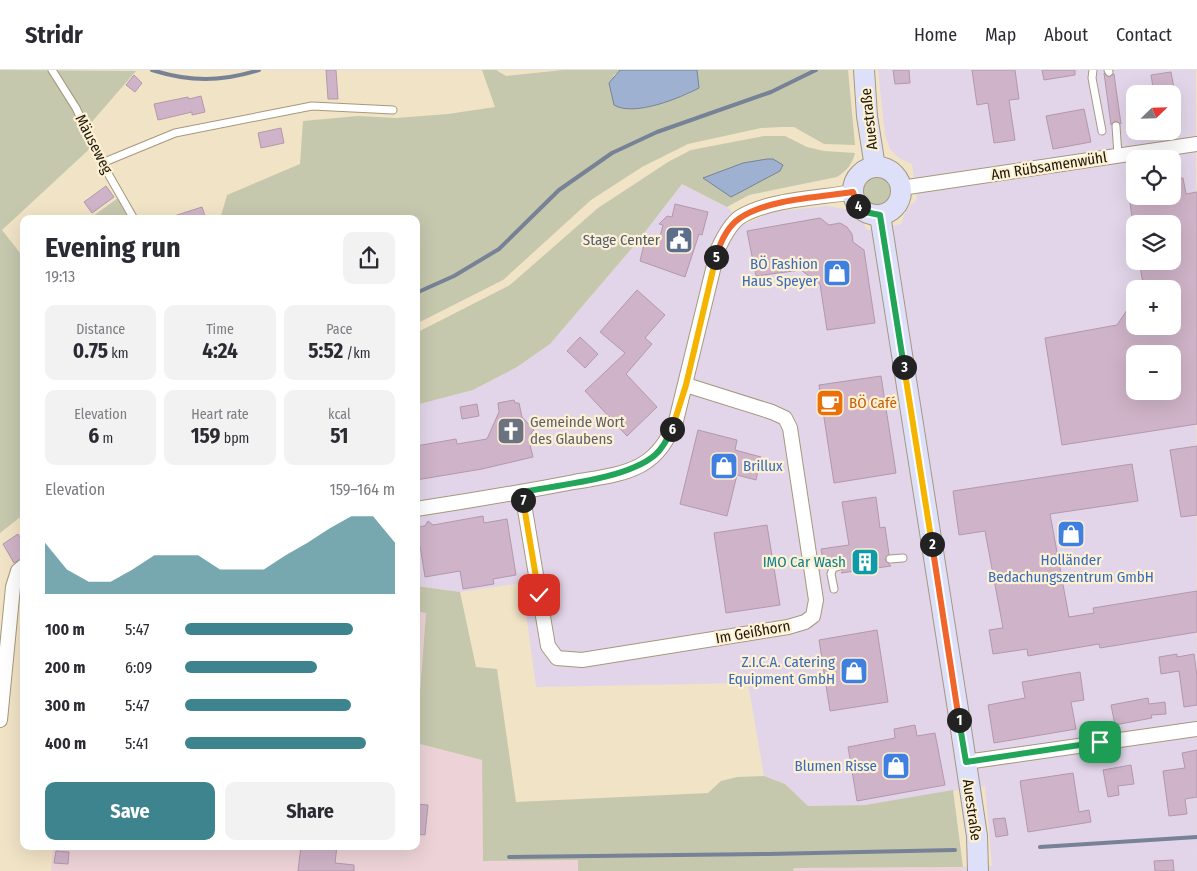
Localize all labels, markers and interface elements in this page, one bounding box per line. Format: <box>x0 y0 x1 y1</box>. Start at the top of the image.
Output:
text: Stridr <box>25 21 83 49</box>
text: Home <box>914 24 957 46</box>
text: Map <box>985 24 1016 46</box>
text: About <box>1044 24 1088 46</box>
text: Contact <box>1116 24 1172 46</box>
north arrow <box>1126 85 1181 140</box>
map controls <box>1126 85 1181 400</box>
street label: Auestraße <box>857 87 881 151</box>
street label: Mäuseweg <box>71 111 117 177</box>
street label: Am Rübsamenwühl <box>990 148 1108 184</box>
button: locate <box>1126 150 1181 205</box>
pin: 4 <box>846 194 870 218</box>
text: 4 <box>855 198 862 215</box>
button: layers <box>1126 215 1181 270</box>
public building icon: Stage Center <box>664 225 694 255</box>
text: Evening run <box>45 231 181 264</box>
place label: Stage Center <box>583 231 661 249</box>
button: share <box>343 232 395 284</box>
pin: 5 <box>704 244 728 270</box>
text: 5 <box>713 249 720 266</box>
place label: BÖ Fashion Haus Speyer <box>742 255 819 290</box>
shop icon: BÖ Fashion Haus Speyer <box>822 258 852 288</box>
text: 19:13 <box>45 267 75 286</box>
button: + <box>1126 280 1181 335</box>
text: Distance <box>76 321 125 338</box>
text: Time <box>206 321 234 338</box>
text: Pace <box>326 321 352 338</box>
text: 0.75 <box>73 338 108 364</box>
text: 4:24 <box>202 338 238 364</box>
text: 5:52 <box>308 338 343 364</box>
text: km <box>108 345 129 362</box>
text: /km <box>343 345 370 362</box>
button: − <box>1126 345 1181 400</box>
pin: 3 <box>892 354 916 380</box>
text: 3 <box>901 359 908 376</box>
cafe icon: BÖ Café <box>815 388 845 418</box>
place label: BÖ Café <box>849 394 897 412</box>
text: Elevation <box>74 406 127 423</box>
text: Heart rate <box>191 406 249 423</box>
text: kcal <box>328 406 351 423</box>
place label: Gemeinde Wort des Glaubens <box>530 413 625 448</box>
church icon: Gemeinde Wort des Glaubens <box>496 416 526 446</box>
pin: 6 <box>660 416 684 442</box>
text: 6 <box>669 421 676 438</box>
text: 6 <box>88 423 99 449</box>
text: 159 <box>191 423 220 449</box>
text: 51 <box>330 423 348 449</box>
text: m <box>99 430 113 447</box>
text: bpm <box>220 430 249 447</box>
shop icon: Brillux <box>709 451 739 481</box>
place label: Brillux <box>743 457 783 475</box>
text: Elevation <box>45 480 105 499</box>
text: 159–164 m <box>329 480 395 499</box>
pin: 7 <box>510 488 536 512</box>
text: 7 <box>521 492 526 509</box>
shop icon: Holländer Bedachungszentrum GmbH <box>1056 519 1086 549</box>
pin: 2 <box>920 532 944 556</box>
text: 2 <box>929 536 936 553</box>
building icon: IMO Car Wash <box>850 547 880 577</box>
place label: Holländer Bedachungszentrum GmbH <box>988 551 1154 586</box>
place label: IMO Car Wash <box>763 553 846 571</box>
pin <box>518 574 560 616</box>
icon: check <box>525 581 553 609</box>
street label: Im Geißhorn <box>714 617 792 647</box>
text: 100 m <box>45 620 85 639</box>
text: 5:47 <box>125 620 150 639</box>
place label: Z.I.C.A. Catering Equipment GmbH <box>728 653 835 688</box>
shop icon: Z.I.C.A. Catering Equipment GmbH <box>839 656 869 686</box>
text: 200 m <box>45 658 85 677</box>
text: 6:09 <box>125 658 152 677</box>
text: 300 m <box>45 696 86 715</box>
text: 5:47 <box>125 696 150 715</box>
pin: 1 <box>946 708 972 732</box>
text: 1 <box>957 712 962 729</box>
pin <box>1079 721 1121 763</box>
icon: arrive <box>1086 728 1114 756</box>
text: 400 m <box>45 734 86 753</box>
text: 5:41 <box>125 734 149 753</box>
shop icon: Blumen Risse <box>881 751 911 781</box>
place label: Blumen Risse <box>795 757 877 775</box>
street label: Auestraße <box>959 778 985 842</box>
button: Save <box>45 782 215 840</box>
button: Share <box>225 782 395 840</box>

